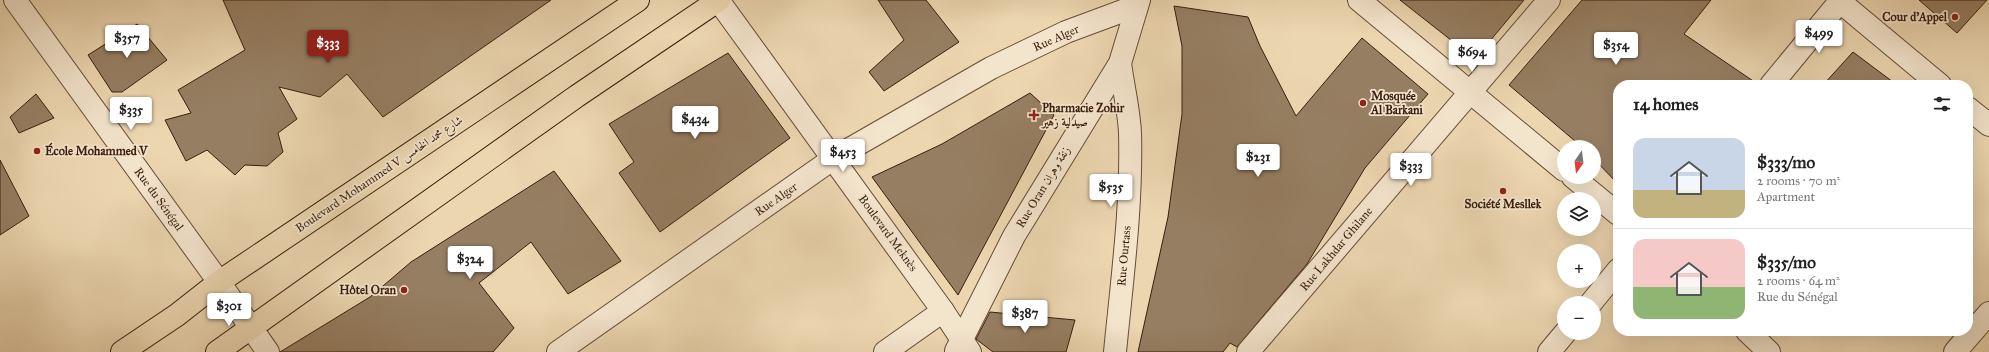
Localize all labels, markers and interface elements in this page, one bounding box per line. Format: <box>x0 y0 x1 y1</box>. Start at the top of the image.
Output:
place label: Cour d'Appel <box>1882 10 1948 25</box>
marker: Cour d'Appel <box>1950 12 1960 22</box>
pin: $499 <box>1795 20 1843 54</box>
street label: Rue Alger <box>1031 21 1082 55</box>
pin: $357 <box>103 25 151 59</box>
text: $499 <box>1804 25 1834 41</box>
text: $357 <box>114 30 140 46</box>
pin: $333 <box>304 30 352 64</box>
pin: $354 <box>1592 32 1640 66</box>
text: $333 <box>316 35 340 51</box>
text: $354 <box>1603 37 1629 53</box>
pin: $694 <box>1448 39 1496 73</box>
text: $694 <box>1458 44 1486 60</box>
place label: Mosquée Al Barkani <box>1370 89 1423 117</box>
icon: filters <box>1931 93 1953 115</box>
text: 14 homes <box>1633 94 1698 115</box>
pin: $335 <box>107 97 155 131</box>
marker: Mosquée Al Barkani <box>1358 98 1368 108</box>
place label: Pharmacie Zohir صيدلية زهير <box>1040 101 1125 129</box>
text: $335 <box>119 102 143 118</box>
pin: $434 <box>671 106 719 140</box>
marker: Pharmacie Zohir صيدلية زهير <box>1029 110 1039 120</box>
text: $434 <box>681 111 709 127</box>
street label: Boulevard Mohammed V شارع محمد الخامس <box>293 113 467 239</box>
pin: $453 <box>819 139 867 173</box>
north arrow <box>1557 140 1601 184</box>
map controls <box>1557 140 1601 340</box>
place label: École Mohammed V <box>45 142 149 158</box>
text: $453 <box>830 144 856 160</box>
street label: Rue Oran زنقة وهران <box>1013 144 1074 231</box>
pin: $231 <box>1234 144 1282 178</box>
marker: École Mohammed V <box>32 146 42 156</box>
text: $231 <box>1246 149 1270 165</box>
text: $333/mo <box>1757 152 1815 173</box>
pin: $333 <box>1387 153 1435 187</box>
icon: home <box>1665 154 1713 202</box>
text: $333 <box>1399 158 1423 174</box>
street label: Rue du Sénégal <box>131 165 187 234</box>
text: 2 rooms · 70 m² <box>1757 173 1840 189</box>
pin: $535 <box>1087 174 1135 208</box>
street label: Rue Alger <box>752 179 801 220</box>
text: $535 <box>1098 179 1124 195</box>
marker: Société Mesllek <box>1498 186 1508 196</box>
text: Apartment <box>1757 189 1815 205</box>
street label: Boulevard Meknès <box>856 192 920 274</box>
button: layers <box>1557 192 1601 236</box>
place label: Société Mesllek <box>1465 197 1542 211</box>
street label: Rue Lakhdar Ghilane <box>1297 204 1375 294</box>
street label: Rue Ourtass <box>1114 225 1134 287</box>
button: + <box>1557 244 1601 288</box>
pin: $324 <box>446 246 494 280</box>
text: $324 <box>457 251 483 267</box>
text: $335/mo <box>1757 252 1816 273</box>
icon: home <box>1665 255 1713 303</box>
text: 2 rooms · 64 m² <box>1757 273 1840 289</box>
place label: Hôtel Oran <box>339 283 397 297</box>
marker: Hôtel Oran <box>399 285 409 295</box>
text: Rue du Sénégal <box>1757 289 1838 305</box>
pin: $301 <box>205 293 253 327</box>
button: − <box>1557 296 1601 340</box>
text: $301 <box>216 298 242 314</box>
pin: $387 <box>1001 300 1049 334</box>
text: $387 <box>1012 305 1038 321</box>

